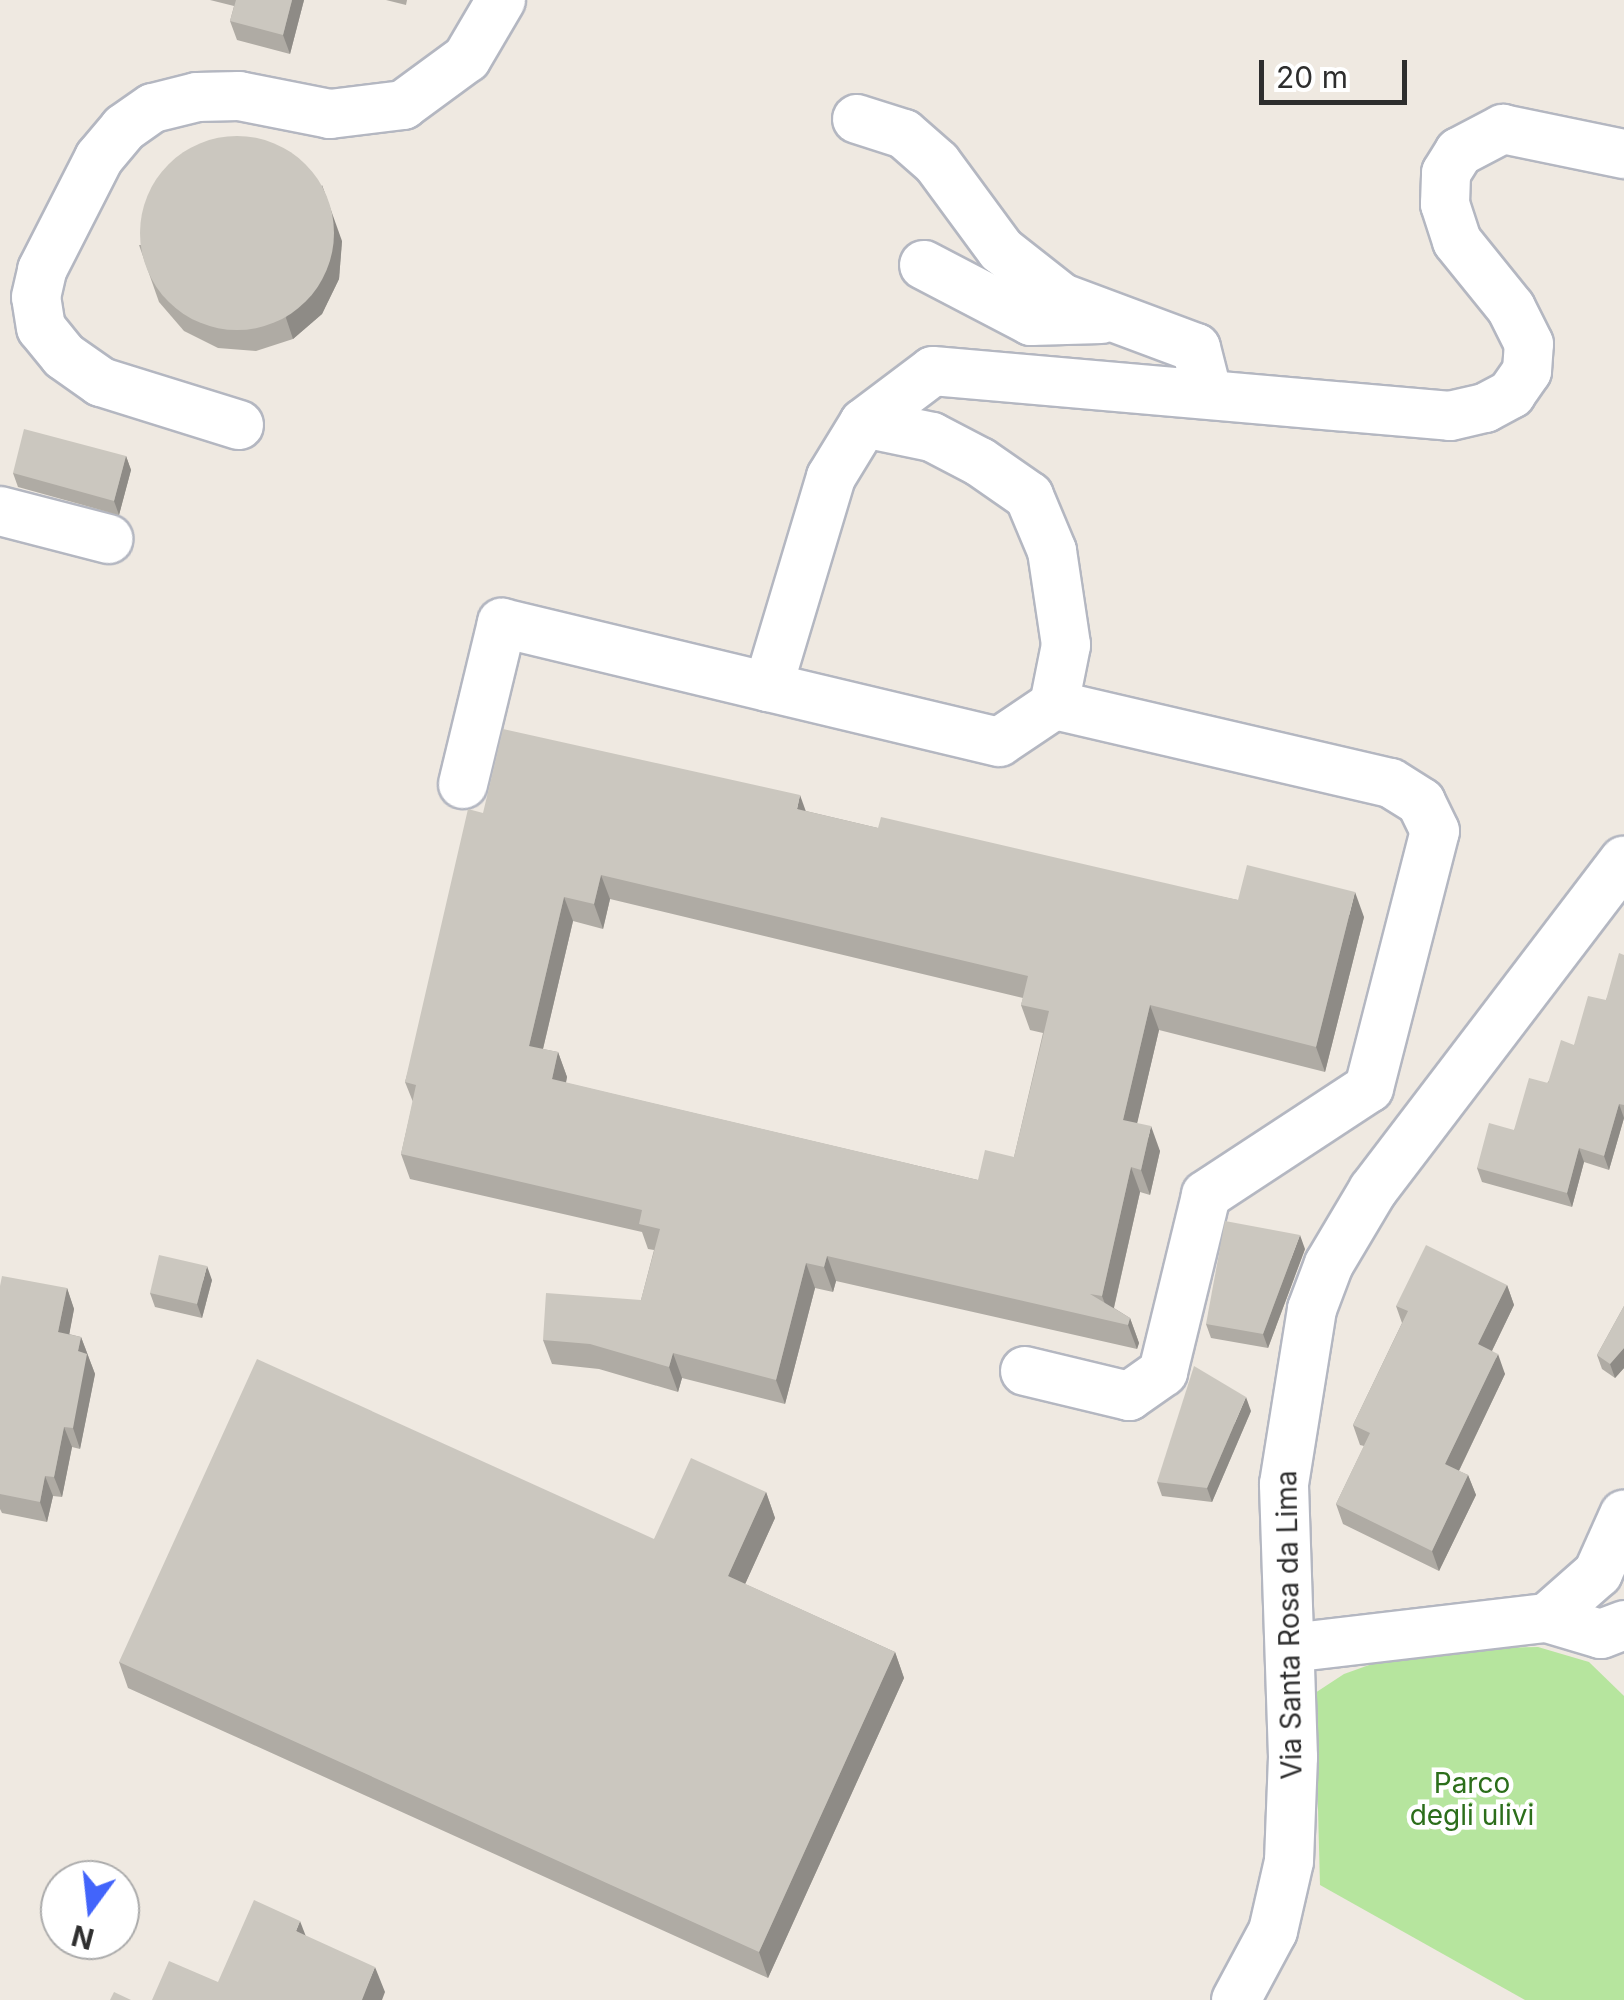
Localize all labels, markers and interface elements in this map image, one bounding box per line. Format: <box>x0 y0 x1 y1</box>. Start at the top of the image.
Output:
scale bar <box>1264 40 1412 102</box>
text: 20 m <box>1276 59 1348 95</box>
street label: Via Santa Rosa da Lima <box>1270 1470 1308 1780</box>
park label: Parco degli ulivi <box>1410 1766 1534 1832</box>
north arrow <box>40 1860 140 1960</box>
text: N <box>68 1918 97 1956</box>

